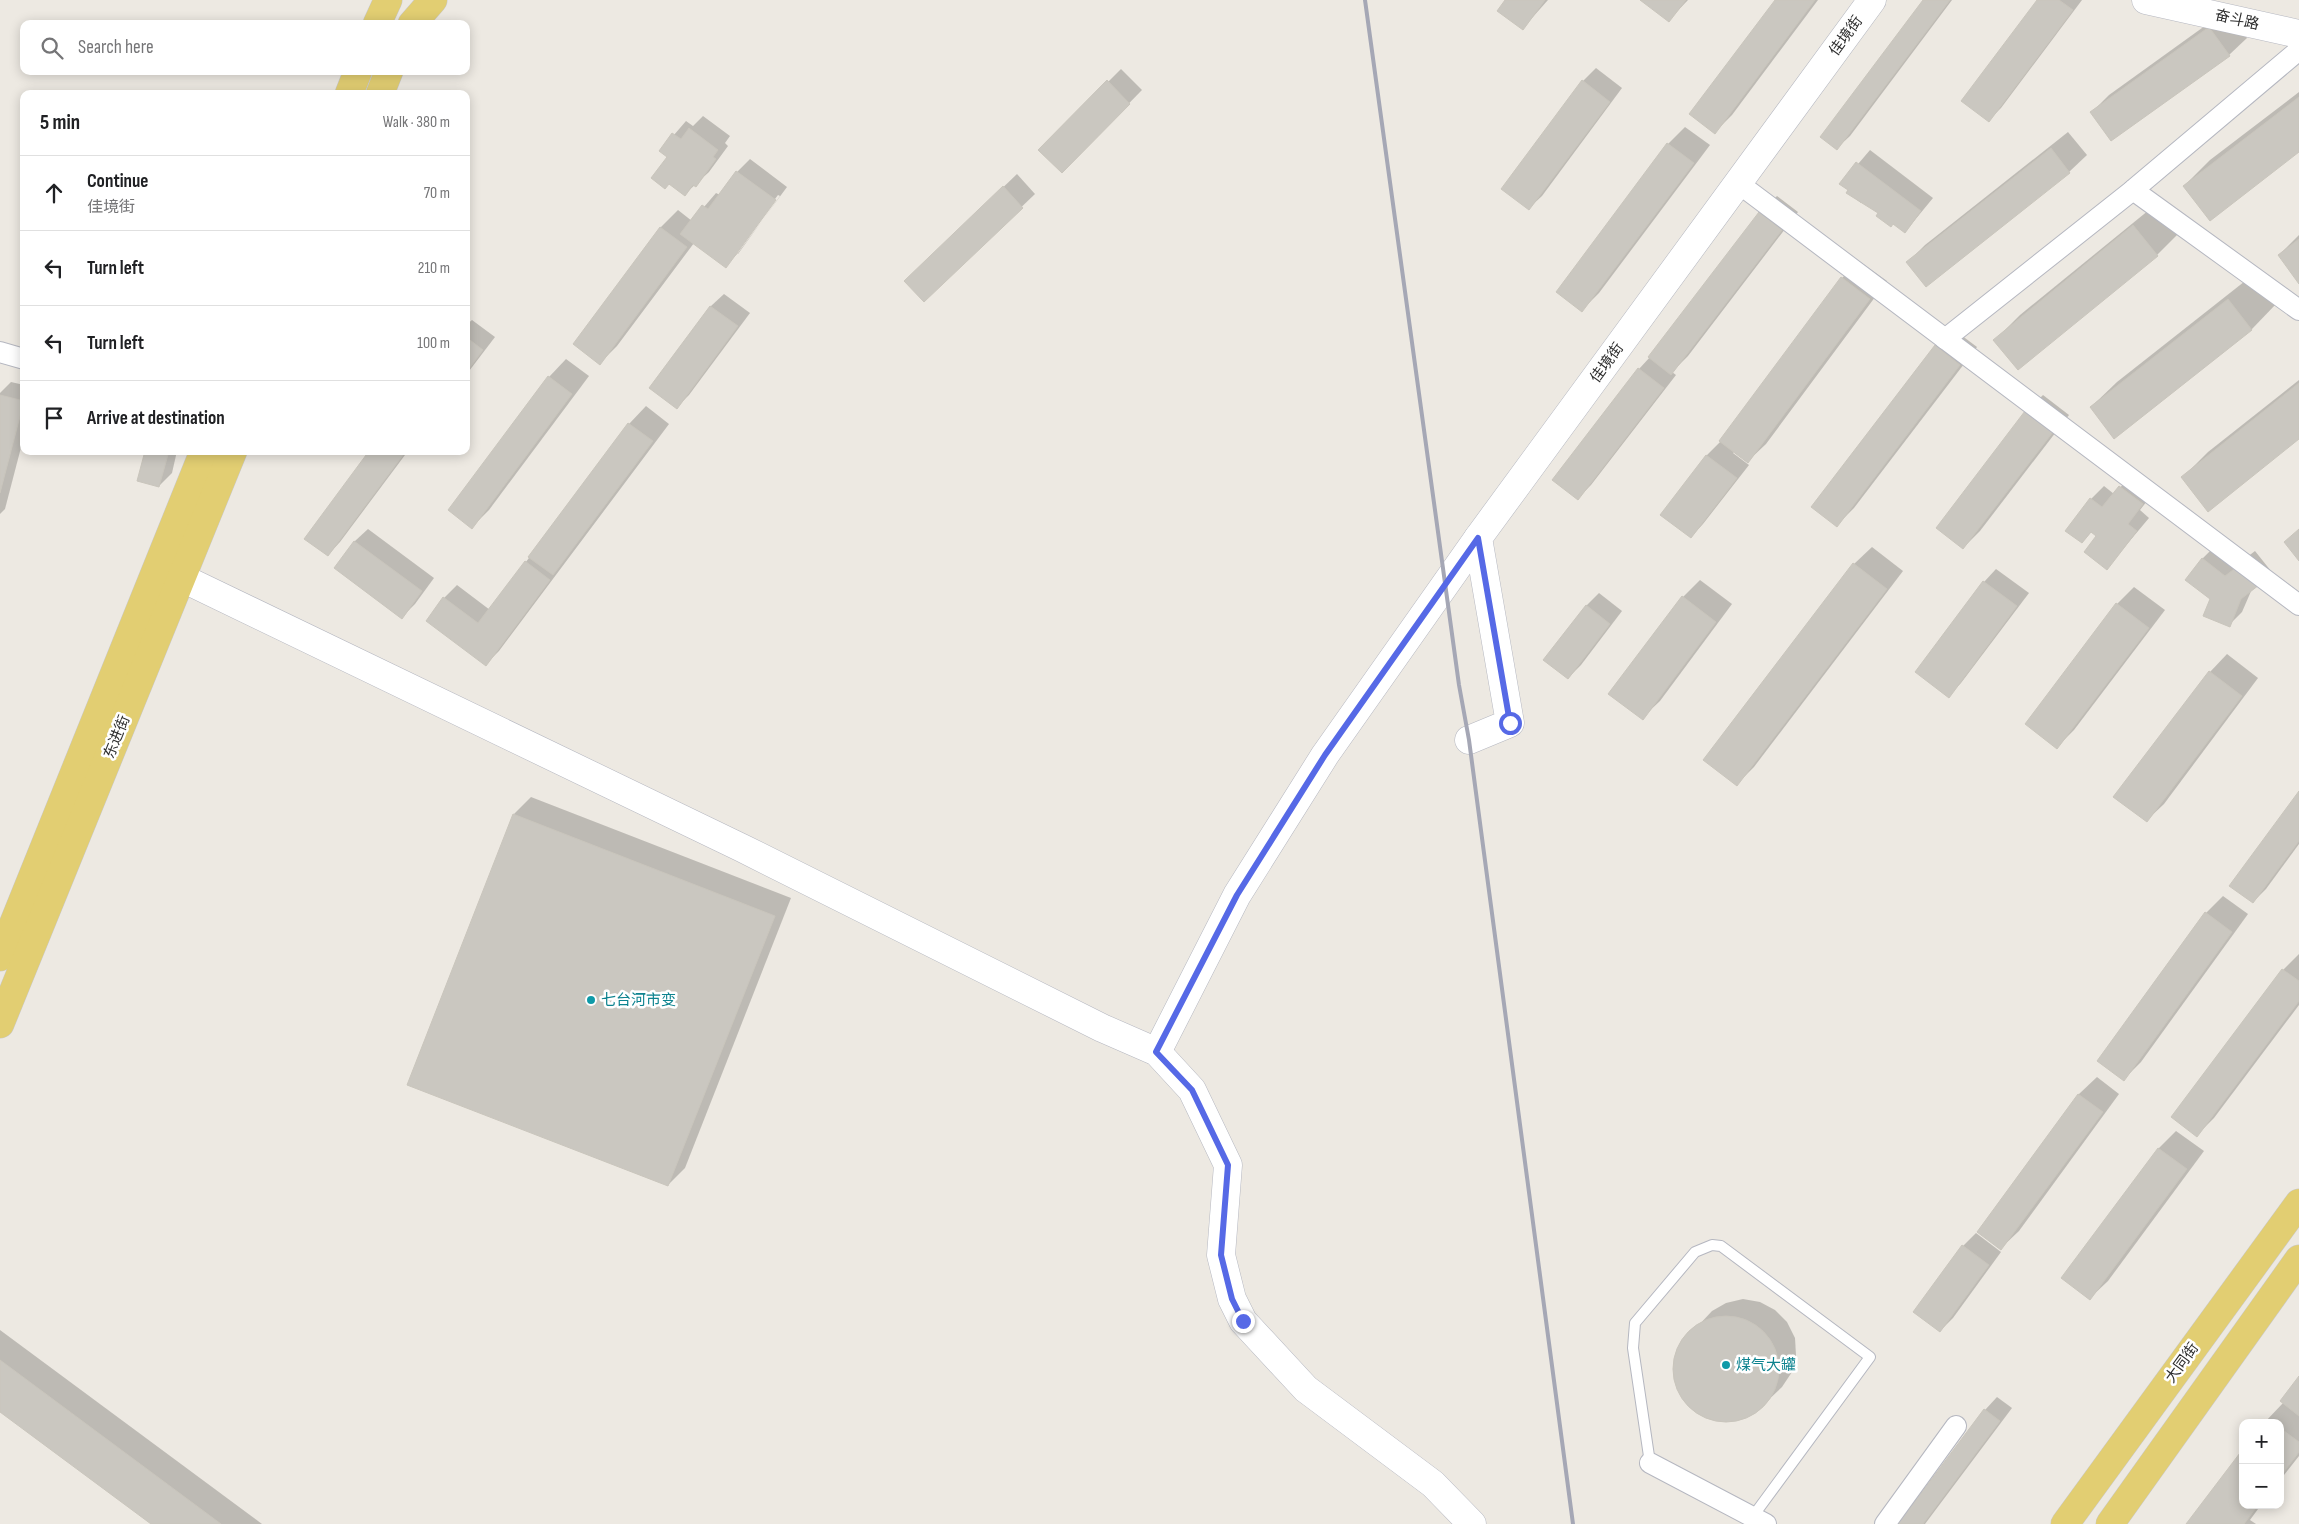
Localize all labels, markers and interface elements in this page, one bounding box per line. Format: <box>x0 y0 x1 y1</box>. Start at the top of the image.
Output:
street label: 奋斗路 <box>2213 6 2261 34</box>
street label: 佳境街 <box>1825 12 1867 60</box>
search box <box>20 20 470 75</box>
icon: search <box>38 34 66 62</box>
text: Search here <box>78 36 154 59</box>
text: 5 min <box>40 110 80 135</box>
text: Walk · 380 m <box>383 113 450 132</box>
text: Continue <box>87 170 148 193</box>
icon: ahead <box>40 179 68 207</box>
text: 70 m <box>424 184 450 203</box>
text: 佳境街 <box>87 198 135 217</box>
icon: left <box>40 254 68 282</box>
text: Turn left <box>87 257 144 280</box>
text: 210 m <box>418 259 450 278</box>
icon: left <box>40 329 68 357</box>
text: Turn left <box>87 332 144 355</box>
text: 100 m <box>417 334 450 353</box>
street label: 佳境街 <box>1586 339 1628 387</box>
icon: arrive <box>40 404 68 432</box>
text: Arrive at destination <box>87 407 225 430</box>
route start <box>1499 712 1522 735</box>
street label: 东进街 <box>100 713 134 761</box>
place label: 七台河市变 <box>601 991 676 1010</box>
marker: 七台河市变 <box>585 994 597 1006</box>
route end <box>1232 1310 1255 1333</box>
street label: 大同街 <box>2161 1339 2203 1387</box>
place label: 煤气大罐 <box>1736 1356 1796 1375</box>
marker: 煤气大罐 <box>1720 1359 1732 1371</box>
map controls <box>2239 1419 2284 1509</box>
button: + <box>2239 1419 2284 1464</box>
button: − <box>2239 1464 2284 1509</box>

